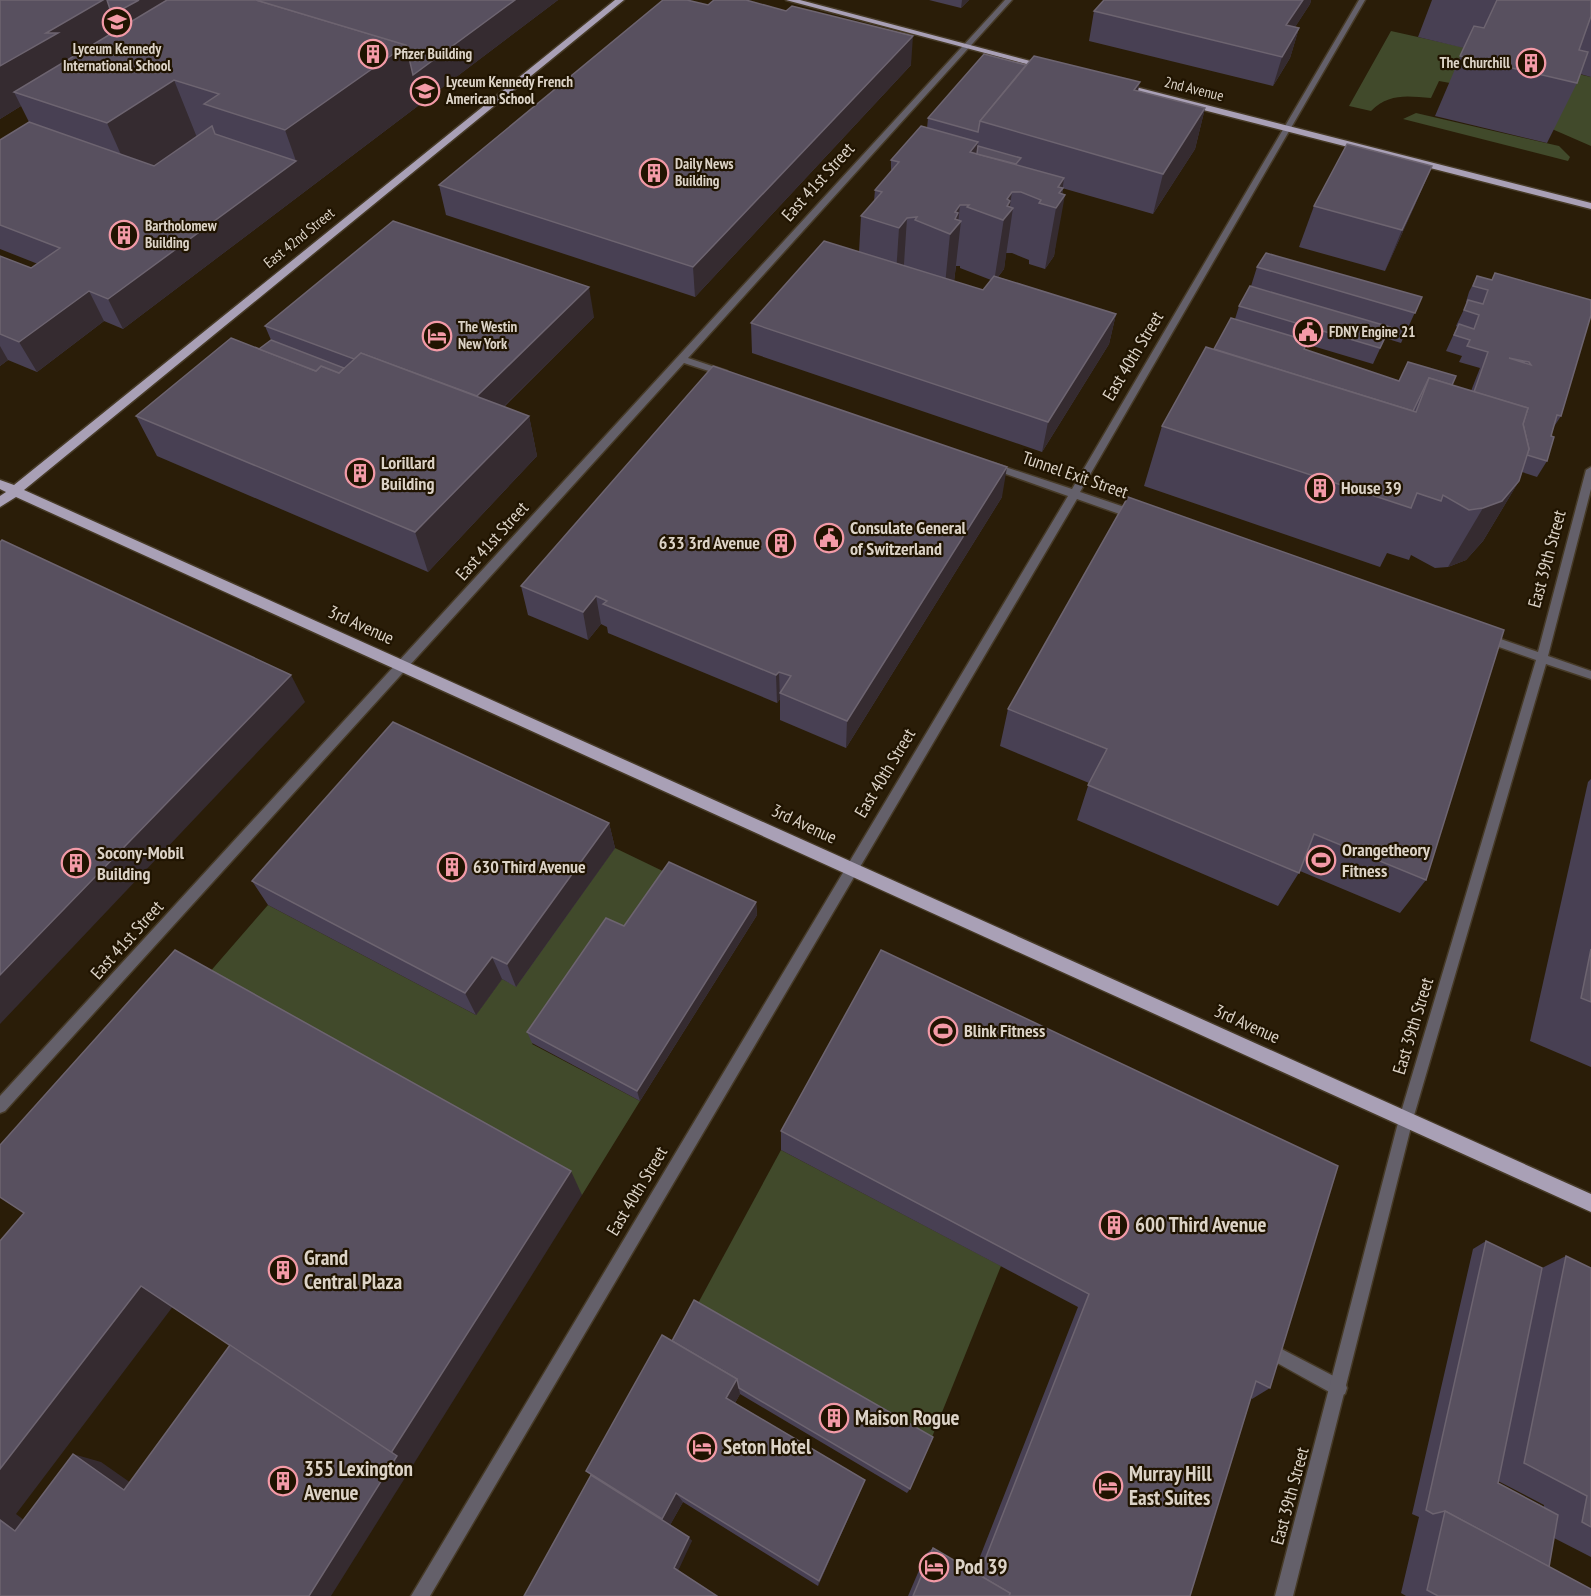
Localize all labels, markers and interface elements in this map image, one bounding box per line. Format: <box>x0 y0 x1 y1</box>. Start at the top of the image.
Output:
school or university icon: Lyceum Kennedy International School <box>101 6 133 38</box>
building icon: Pfizer Building <box>357 38 389 70</box>
place label: Lyceum Kennedy International School <box>63 39 171 75</box>
place label: Pfizer Building <box>394 44 472 63</box>
building icon: The Churchill <box>1515 47 1547 79</box>
place label: The Churchill <box>1440 53 1510 72</box>
place label: Lyceum Kennedy French American School <box>445 72 573 108</box>
street label: 2nd Avenue <box>1162 72 1226 105</box>
school or university icon: Lyceum Kennedy French American School <box>409 75 441 107</box>
street label: East 41st Street <box>776 137 859 226</box>
place label: Daily News Building <box>675 154 734 190</box>
building icon: Daily News Building <box>638 157 670 189</box>
street label: East 42nd Street <box>259 203 338 272</box>
place label: Bartholomew Building <box>145 216 218 252</box>
building icon: Bartholomew Building <box>108 219 140 251</box>
street label: East 40th Street <box>1097 307 1168 404</box>
public building icon: FDNY Engine 21 <box>1292 316 1324 348</box>
place label: The Westin New York <box>458 317 518 353</box>
hotel icon: The Westin New York <box>421 320 453 352</box>
place label: FDNY Engine 21 <box>1329 322 1415 341</box>
street label: Tunnel Exit Street <box>1019 446 1131 503</box>
place label: Lorillard Building <box>381 451 435 495</box>
building icon: Lorillard Building <box>344 457 376 489</box>
building icon: House 39 <box>1304 472 1336 504</box>
place label: House 39 <box>1341 476 1402 499</box>
street label: East 41st Street <box>450 496 533 585</box>
street label: East 39th Street <box>1522 508 1571 610</box>
place label: Consulate General of Switzerland <box>850 516 967 560</box>
public building icon: Consulate General of Switzerland <box>813 522 845 554</box>
building icon: 633 3rd Avenue <box>765 527 797 559</box>
place label: 633 3rd Avenue <box>659 531 760 554</box>
street label: 3rd Avenue <box>325 600 398 649</box>
street label: East 40th Street <box>849 724 920 821</box>
street label: 3rd Avenue <box>768 798 841 849</box>
place label: Orangetheory Fitness <box>1342 838 1431 882</box>
place label: Socony-Mobil Building <box>97 841 185 885</box>
sports icon: Orangetheory Fitness <box>1305 844 1337 876</box>
building icon: Socony-Mobil Building <box>60 847 92 879</box>
building icon: 630 Third Avenue <box>436 851 468 883</box>
place label: 630 Third Avenue <box>473 855 586 878</box>
street label: East 41st Street <box>85 895 168 984</box>
street label: East 39th Street <box>1387 975 1438 1077</box>
street label: 3rd Avenue <box>1211 999 1284 1048</box>
sports icon: Blink Fitness <box>927 1015 959 1047</box>
place label: Blink Fitness <box>964 1019 1045 1042</box>
street label: East 40th Street <box>601 1142 672 1239</box>
building icon: 600 Third Avenue <box>1098 1209 1130 1241</box>
place label: 600 Third Avenue <box>1135 1211 1267 1238</box>
place label: Grand Central Plaza <box>304 1244 403 1295</box>
building icon: Grand Central Plaza <box>267 1254 299 1286</box>
building icon: Maison Rogue <box>818 1402 850 1434</box>
place label: Maison Rogue <box>855 1404 960 1431</box>
hotel icon: Seton Hotel <box>686 1431 718 1463</box>
place label: Seton Hotel <box>723 1433 812 1460</box>
street label: East 39th Street <box>1265 1445 1314 1547</box>
place label: 355 Lexington Avenue <box>303 1455 413 1506</box>
place label: Murray Hill East Suites <box>1129 1460 1212 1511</box>
building icon: 355 Lexington Avenue <box>267 1465 299 1497</box>
hotel icon: Murray Hill East Suites <box>1092 1470 1124 1502</box>
hotel icon: Pod 39 <box>918 1551 950 1583</box>
place label: Pod 39 <box>955 1553 1007 1580</box>

